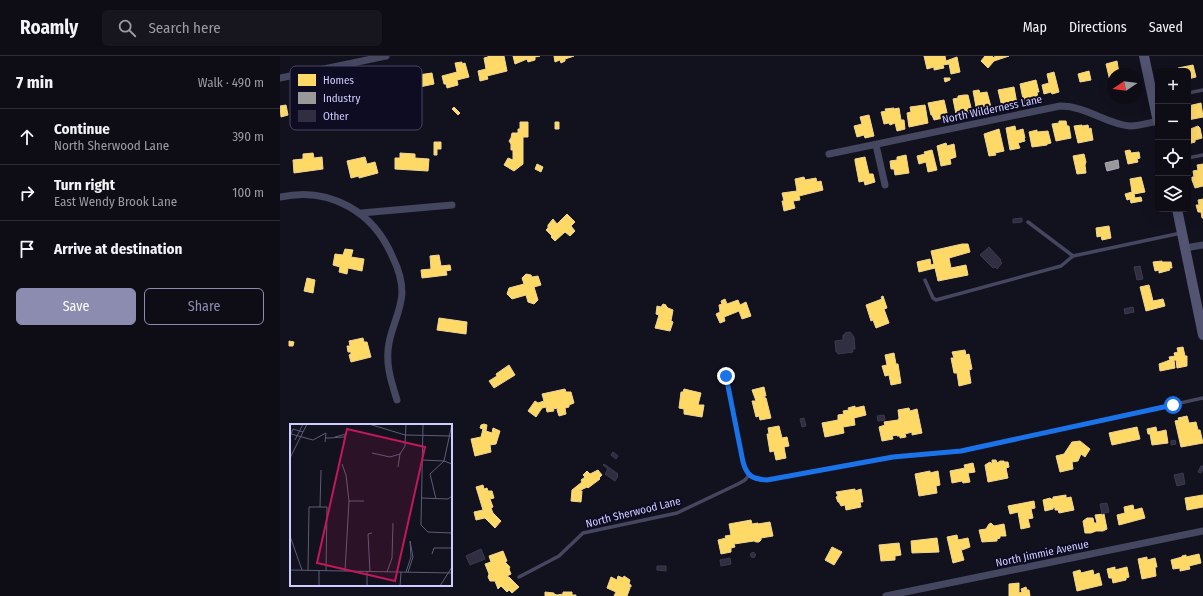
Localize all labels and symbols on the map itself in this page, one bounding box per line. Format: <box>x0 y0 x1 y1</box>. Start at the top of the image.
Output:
legend <box>290 66 422 130</box>
north arrow <box>1107 68 1143 104</box>
text: Homes <box>323 74 354 87</box>
text: Industry <box>323 92 360 105</box>
street label: North Wilderness Lane <box>941 93 1043 126</box>
text: Other <box>323 110 349 123</box>
route end <box>717 367 735 385</box>
route start <box>1164 396 1182 414</box>
inset map <box>290 424 452 586</box>
street label: North Sherwood Lane <box>584 494 682 531</box>
street label: North Jimmie Avenue <box>994 537 1090 570</box>

